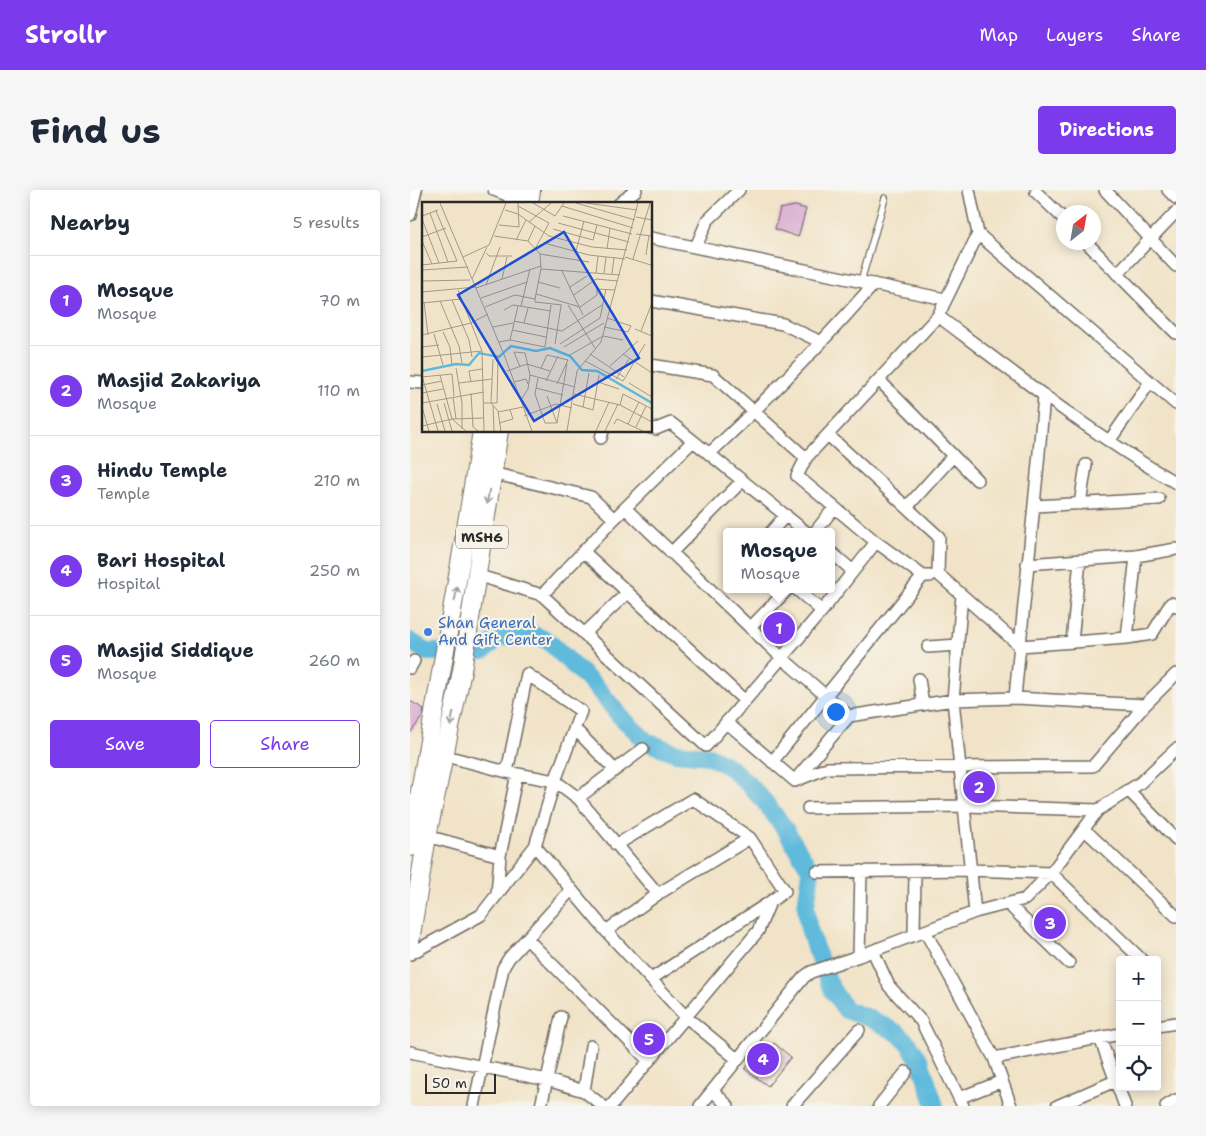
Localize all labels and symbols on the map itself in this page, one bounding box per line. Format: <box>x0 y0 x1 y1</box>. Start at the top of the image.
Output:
inset map <box>422 202 652 432</box>
north arrow <box>1056 205 1101 250</box>
one-way arrow <box>483 488 493 504</box>
road number: MSH6 <box>456 526 508 548</box>
one-way arrow <box>452 586 461 602</box>
pin: 1 <box>763 609 795 647</box>
place label: Shan General And Gift Center <box>438 613 553 650</box>
marker: Shan General And Gift Center <box>422 626 434 638</box>
your location <box>823 699 849 725</box>
one-way arrow <box>447 710 457 726</box>
pin: 2 <box>963 768 995 806</box>
pin: 3 <box>1034 904 1066 942</box>
pin: 5 <box>633 1020 665 1058</box>
pin: 4 <box>747 1040 779 1078</box>
scale bar <box>425 1071 496 1094</box>

